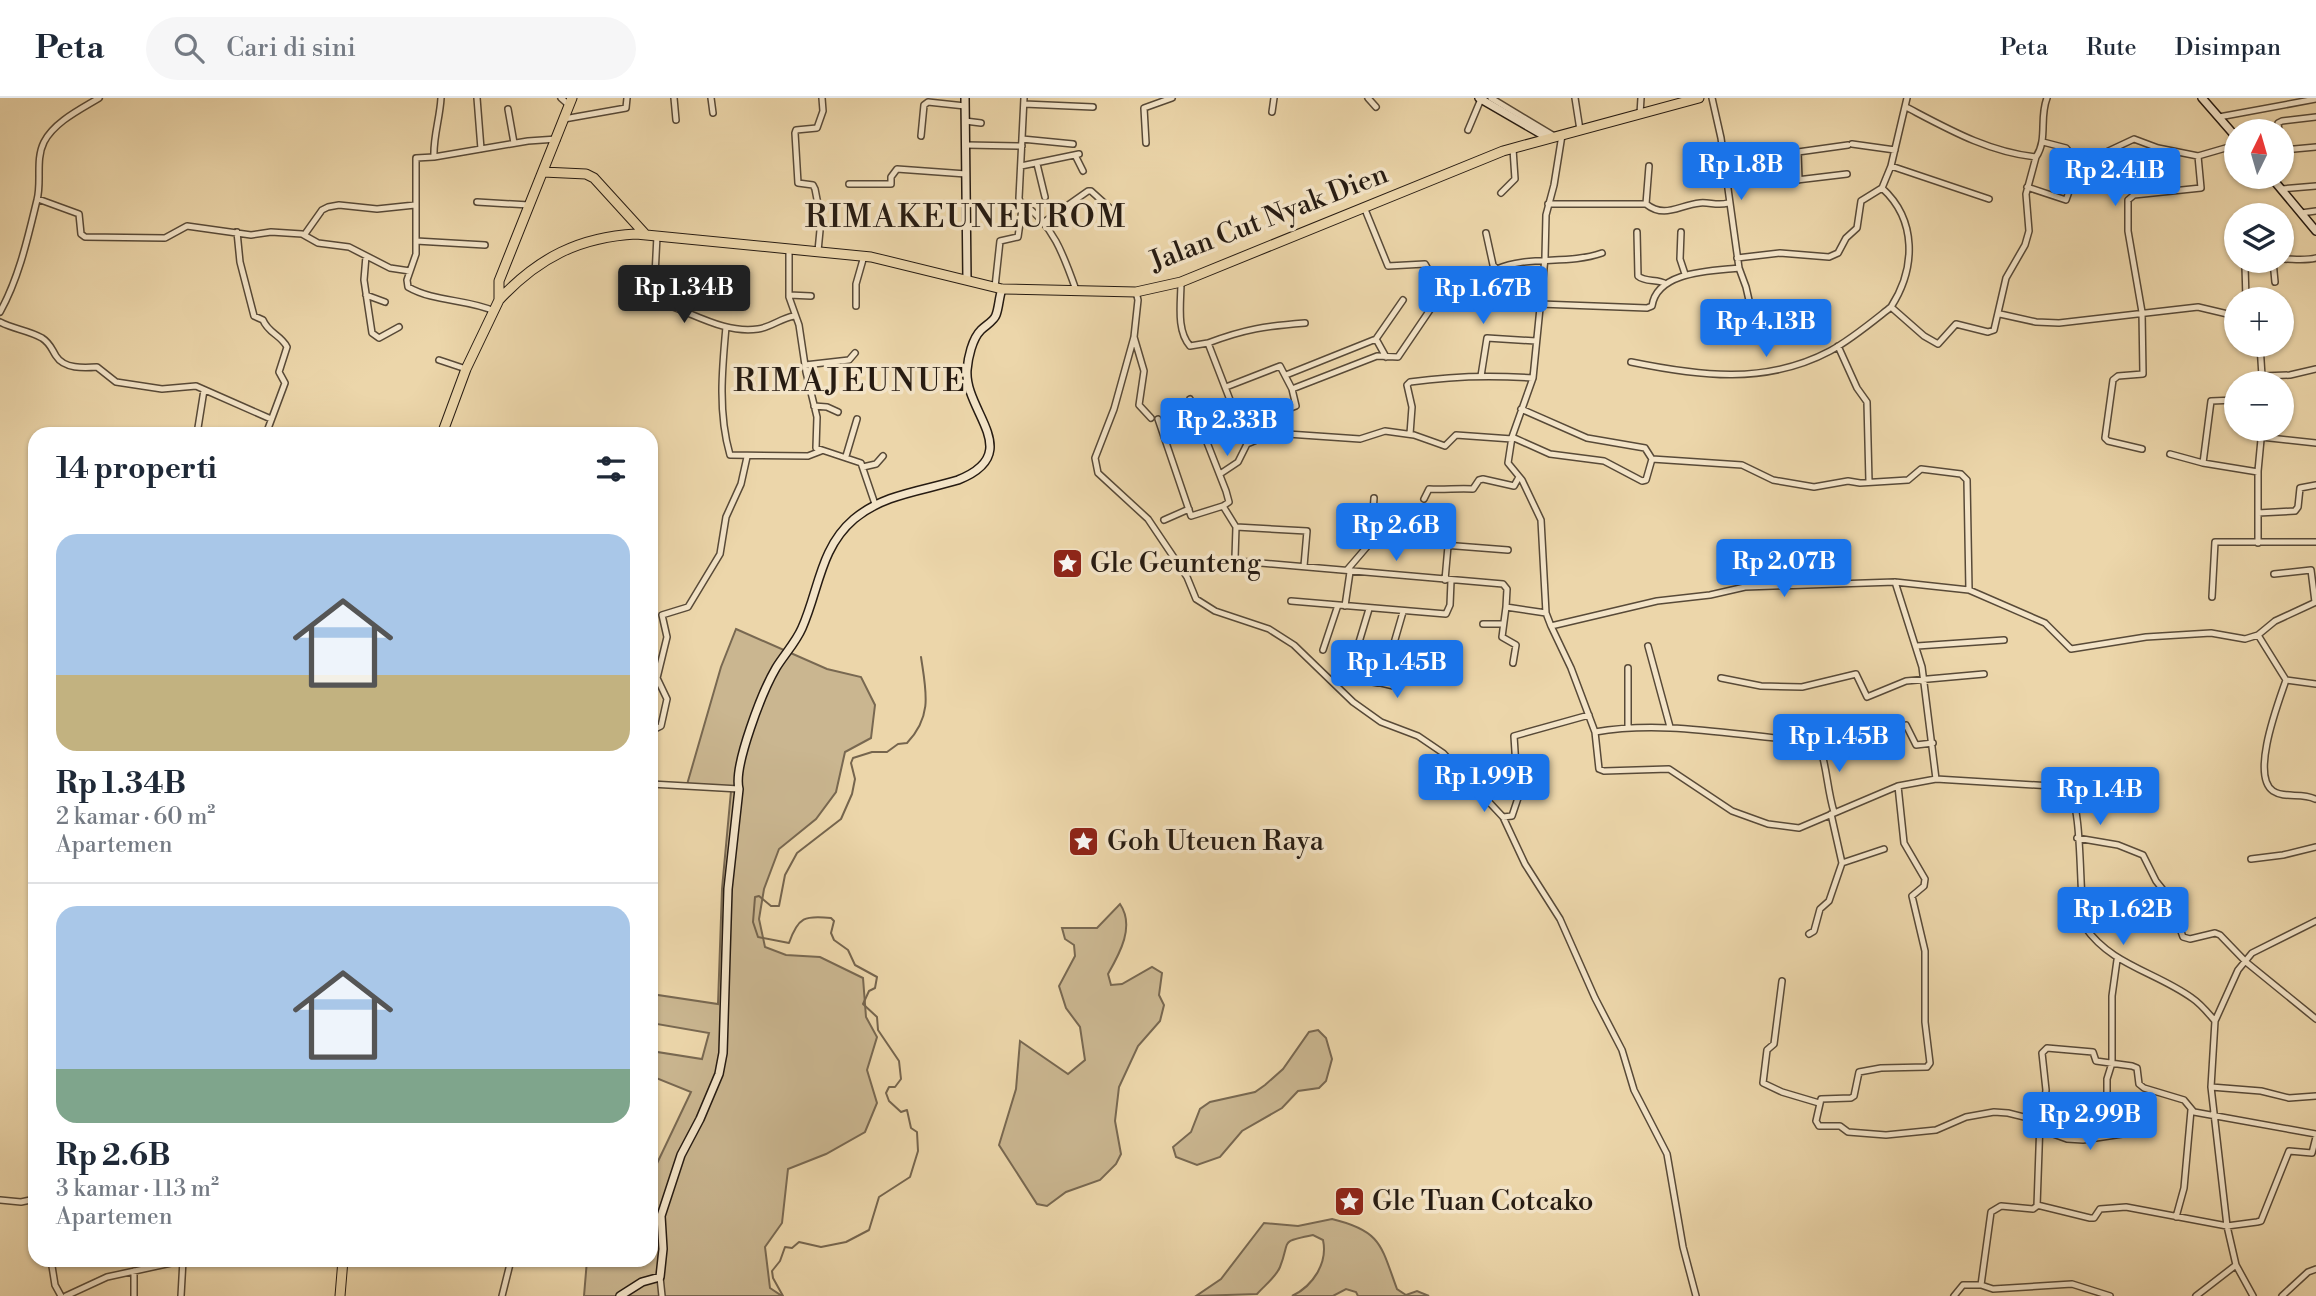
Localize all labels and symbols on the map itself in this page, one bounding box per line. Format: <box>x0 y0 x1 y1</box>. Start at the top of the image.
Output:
north arrow <box>2224 119 2294 189</box>
pin: Rp 1.8B <box>1676 142 1806 202</box>
pin: Rp 2.41B <box>2043 148 2187 208</box>
street label: Jalan Cut Nyak Dien <box>1144 156 1393 280</box>
district label: RIMAKEUNEUROM <box>805 197 1127 237</box>
pin: Rp 1.34B <box>612 266 756 325</box>
pin: Rp 1.67B <box>1411 266 1555 326</box>
pin: Rp 4.13B <box>1694 300 1838 359</box>
district label: RIMAJEUNUE <box>733 361 967 401</box>
pin: Rp 2.33B <box>1155 398 1299 458</box>
pin: Rp 2.6B <box>1331 504 1461 563</box>
pin: Rp 2.07B <box>1712 540 1856 599</box>
place icon: Gle Geunteng <box>1050 546 1084 580</box>
place label: Gle Geunteng <box>1090 546 1262 581</box>
pin: Rp 1.45B <box>1325 640 1469 700</box>
pin: Rp 1.45B <box>1767 714 1911 774</box>
pin: Rp 1.99B <box>1412 754 1556 814</box>
pin: Rp 1.4B <box>2035 768 2165 827</box>
place icon: Goh Uteuen Raya <box>1067 824 1101 858</box>
place label: Goh Uteuen Raya <box>1107 824 1325 859</box>
pin: Rp 1.62B <box>2051 888 2195 947</box>
pin: Rp 2.99B <box>2018 1093 2162 1152</box>
place icon: Gle Tuan Cotcako <box>1332 1184 1366 1218</box>
place label: Gle Tuan Cotcako <box>1372 1184 1593 1219</box>

